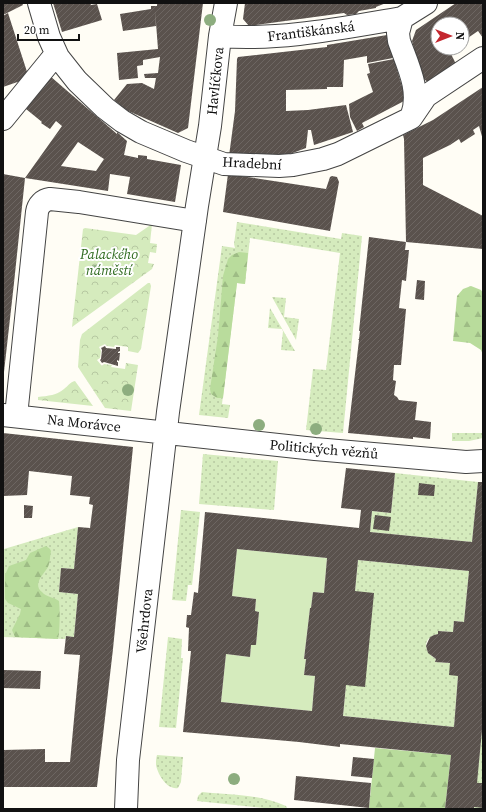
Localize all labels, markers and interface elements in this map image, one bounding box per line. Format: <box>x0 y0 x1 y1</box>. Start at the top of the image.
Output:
scale bar <box>18 16 79 42</box>
street label: Františkánská <box>266 16 357 46</box>
north arrow <box>430 16 470 56</box>
text: 20 m <box>24 22 50 38</box>
text: N <box>452 32 467 40</box>
street label: Havlíčkova <box>201 45 229 116</box>
street label: Hradební <box>222 151 282 175</box>
park label: Palackého náměstí <box>79 244 138 280</box>
street label: Na Morávce <box>46 409 122 437</box>
street label: Politických vězňů <box>269 434 379 464</box>
street label: Všehrdova <box>131 587 157 654</box>

